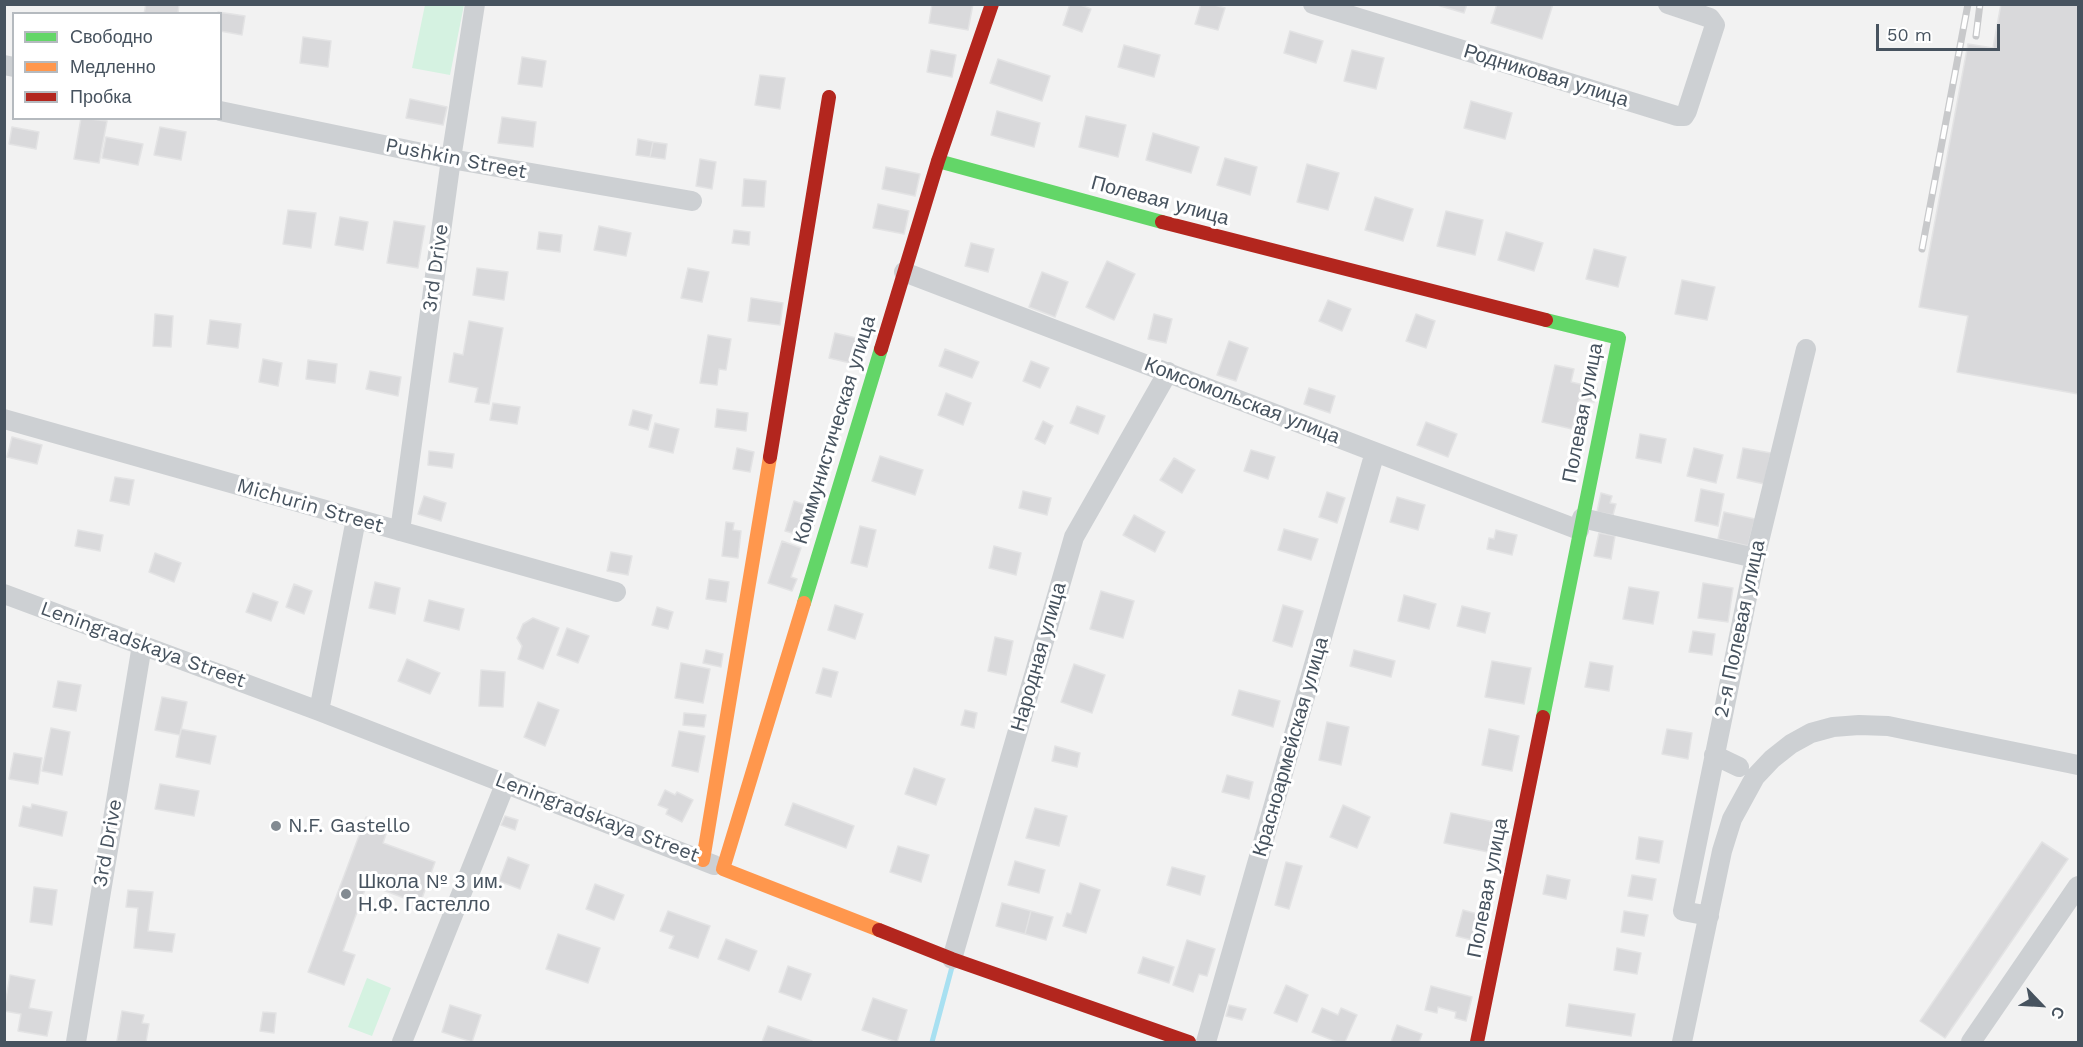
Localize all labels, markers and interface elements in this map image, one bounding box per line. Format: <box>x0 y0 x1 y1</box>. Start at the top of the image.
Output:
legend <box>12 12 222 120</box>
scale bar <box>1879 12 2004 50</box>
text: 50 m <box>1887 24 1932 45</box>
text: Свободно <box>70 26 153 47</box>
street label: Родниковая улица <box>1461 39 1631 113</box>
text: Медленно <box>70 56 156 77</box>
text: Пробка <box>70 86 132 107</box>
street label: Pushkin Street <box>383 134 529 184</box>
street label: Полевая улица <box>1088 171 1232 231</box>
street label: 3rd Drive <box>418 222 454 314</box>
street label: Коммунистическая улица <box>789 313 881 547</box>
street label: Полевая улица <box>1558 341 1608 485</box>
street label: Комсомольская улица <box>1141 353 1343 449</box>
street label: Michurin Street <box>234 474 386 538</box>
street label: 2-я Полевая улица <box>1709 538 1771 720</box>
street label: Народная улица <box>1006 580 1072 734</box>
street label: Leningradskaya Street <box>37 597 249 693</box>
street label: Красноармейская улица <box>1248 634 1334 860</box>
street label: Leningradskaya Street <box>492 768 702 868</box>
street label: 3rd Drive <box>88 797 128 889</box>
place label: N.F. Gastello <box>288 814 411 838</box>
street label: Полевая улица <box>1463 816 1513 960</box>
marker: N.F. Gastello <box>269 819 283 833</box>
place label: Школа № 3 им. Н.Ф. Гастелло <box>358 870 503 917</box>
marker: Школа № 3 им. Н.Ф. Гастелло <box>339 887 353 901</box>
north arrow <box>2011 975 2071 1035</box>
text: С <box>2047 1004 2069 1022</box>

